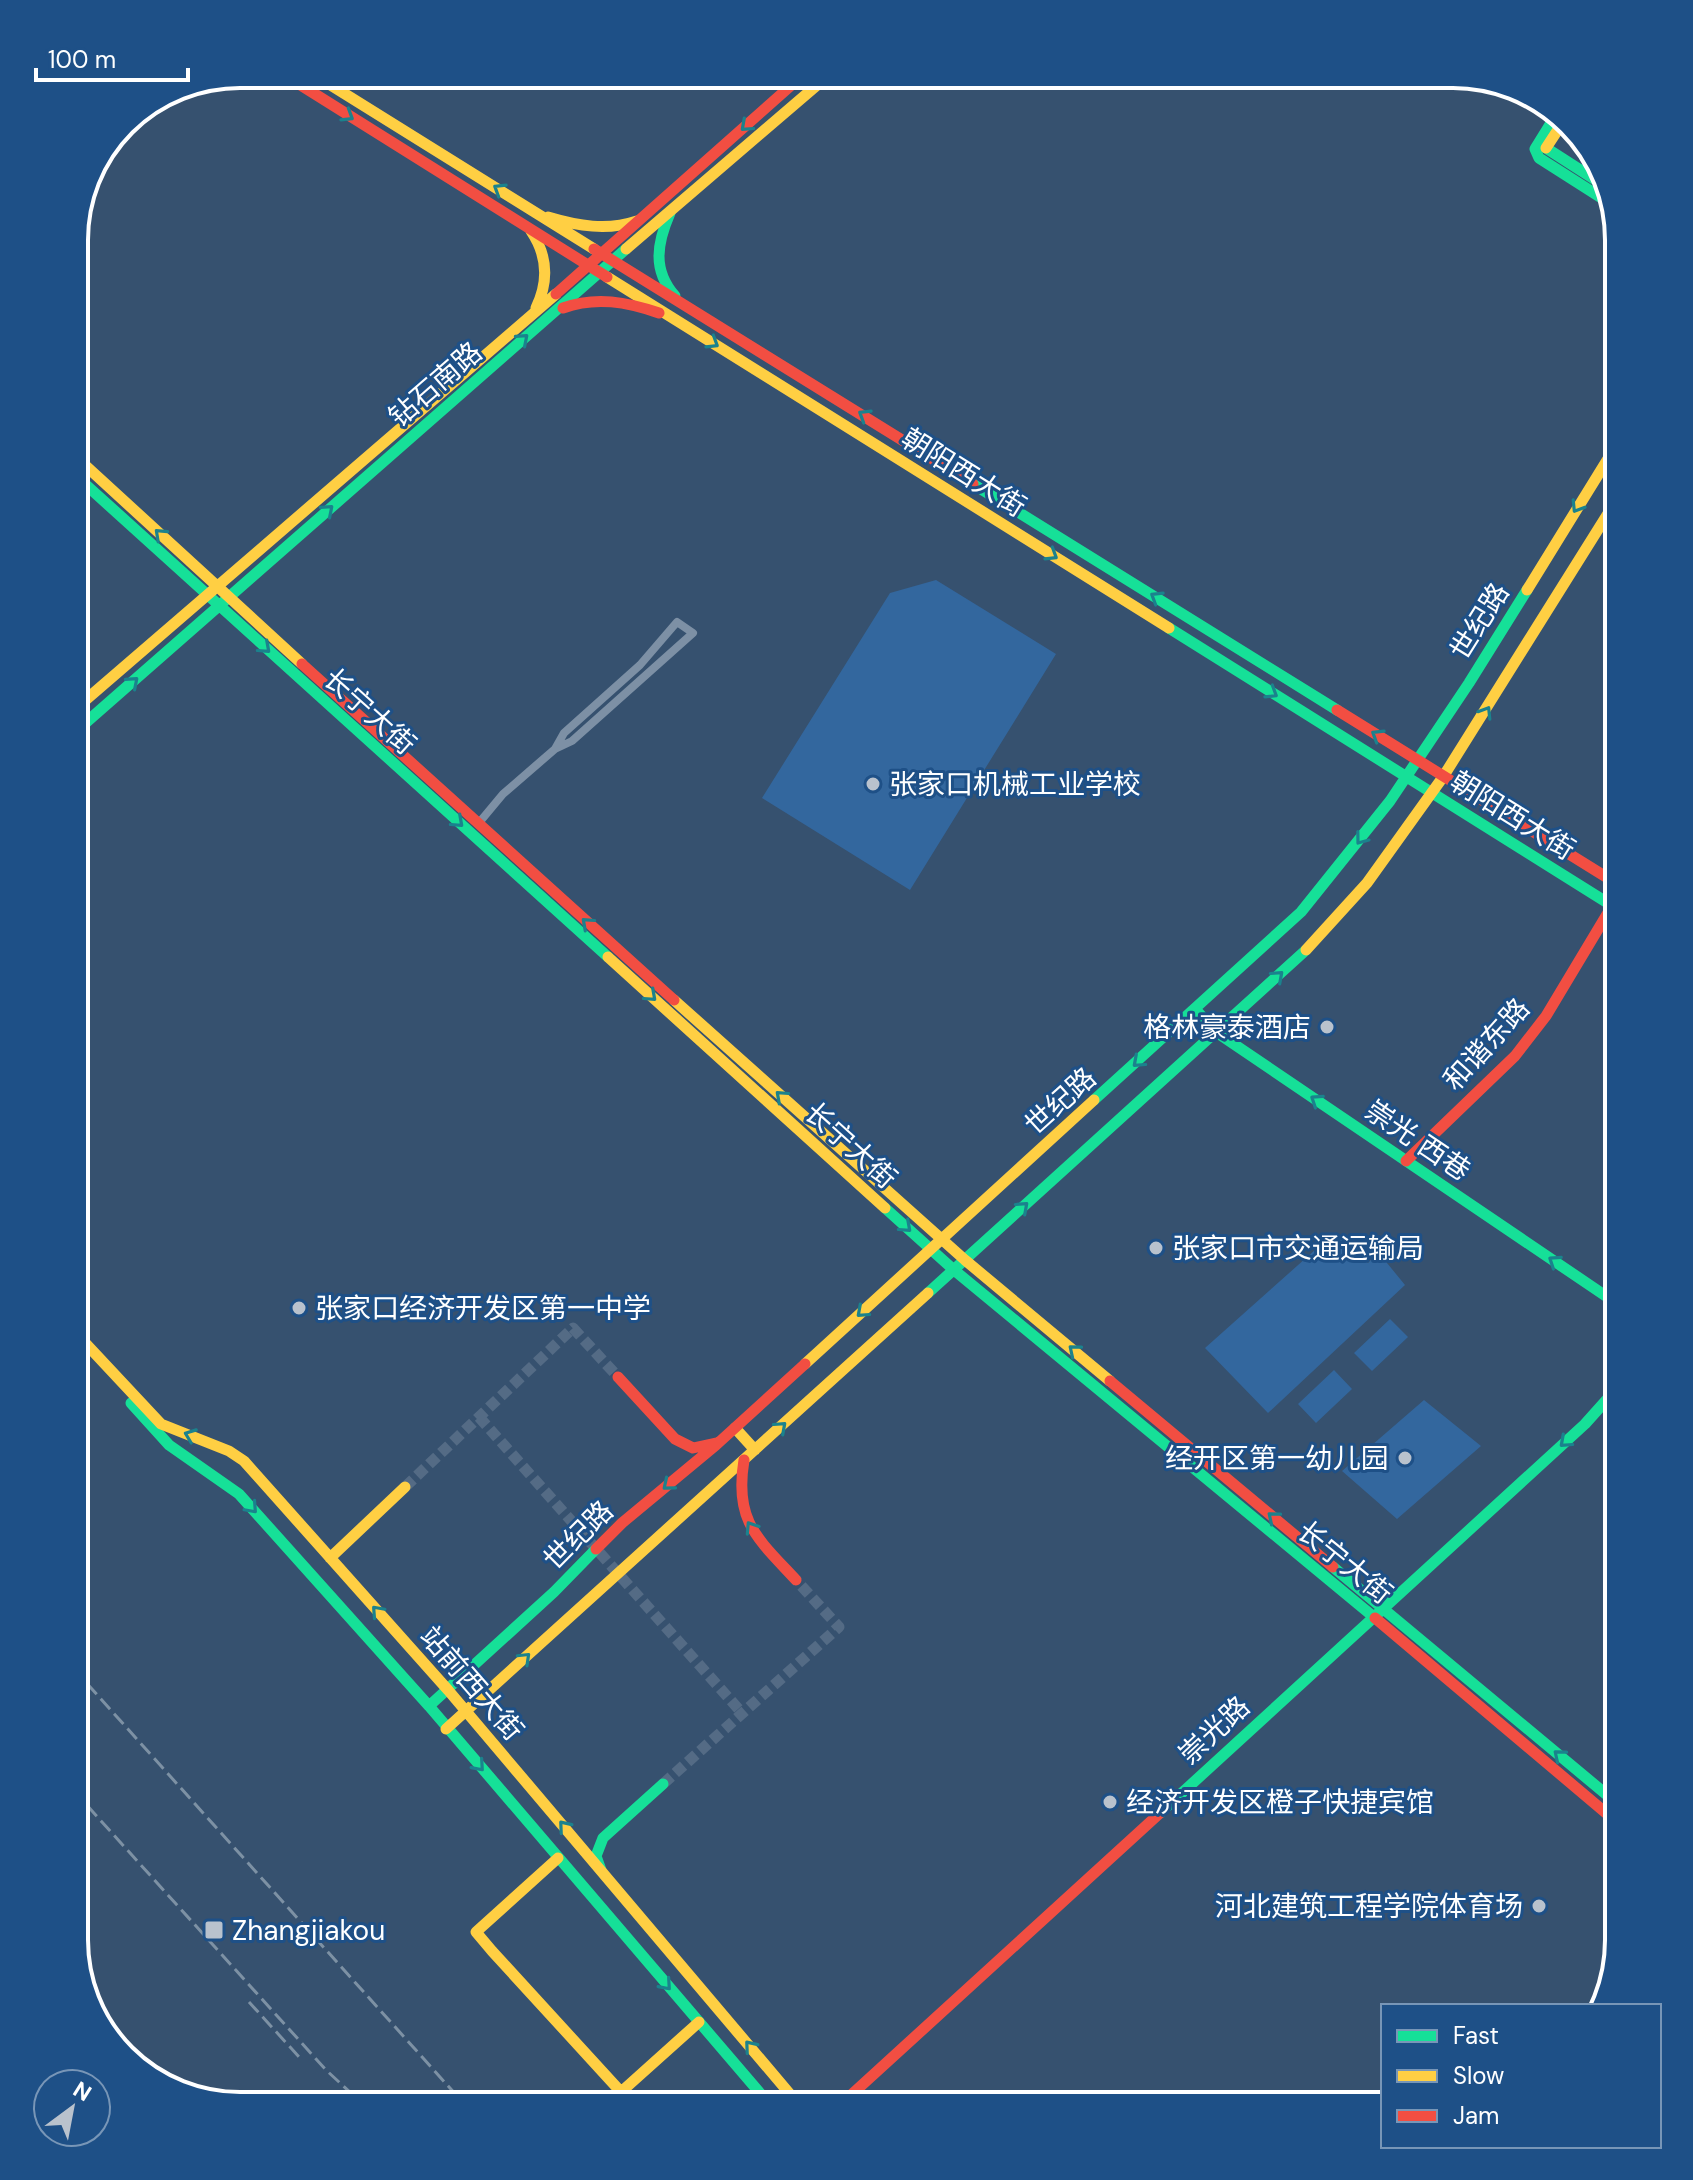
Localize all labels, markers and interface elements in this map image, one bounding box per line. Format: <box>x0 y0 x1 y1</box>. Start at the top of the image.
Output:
scale bar <box>36 32 188 82</box>
text: 100 m <box>48 44 116 75</box>
one-way arrow <box>339 106 354 122</box>
one-way arrow <box>740 117 755 131</box>
one-way arrow <box>494 184 508 199</box>
one-way arrow <box>704 333 719 348</box>
street label: 钻石南路 <box>381 334 490 435</box>
one-way arrow <box>514 334 529 348</box>
one-way arrow <box>858 410 873 425</box>
street label: 朝阳西大街 <box>895 420 1033 525</box>
one-way arrow <box>1572 498 1587 513</box>
one-way arrow <box>319 506 334 520</box>
one-way arrow <box>154 529 169 543</box>
one-way arrow <box>1043 546 1057 561</box>
street label: 世纪路 <box>1441 576 1517 667</box>
one-way arrow <box>1150 592 1165 607</box>
one-way arrow <box>255 638 270 652</box>
street label: 长宁大街 <box>316 660 424 763</box>
one-way arrow <box>123 677 138 691</box>
one-way arrow <box>1263 683 1278 698</box>
one-way arrow <box>1476 706 1491 720</box>
one-way arrow <box>1371 729 1385 744</box>
street label: 朝阳西大街 <box>1444 763 1582 868</box>
place label: 张家口机械工业学校 <box>889 766 1141 803</box>
marker: 张家口机械工业学校 <box>864 775 882 793</box>
one-way arrow <box>448 812 463 827</box>
one-way arrow <box>1356 831 1370 845</box>
one-way arrow <box>582 918 597 932</box>
one-way arrow <box>1268 971 1283 986</box>
one-way arrow <box>641 986 656 1001</box>
street label: 和谐东路 <box>1435 990 1538 1098</box>
place label: 格林豪泰酒店 <box>1143 1009 1311 1046</box>
marker: 格林豪泰酒店 <box>1318 1018 1336 1036</box>
one-way arrow <box>1133 1053 1147 1068</box>
street label: 世纪路 <box>1017 1060 1104 1143</box>
one-way arrow <box>776 1091 791 1106</box>
street label: 崇光 西巷 <box>1358 1092 1478 1189</box>
street label: 长宁大街 <box>797 1094 905 1197</box>
one-way arrow <box>1310 1095 1324 1110</box>
one-way arrow <box>1014 1202 1028 1217</box>
one-way arrow <box>897 1217 911 1232</box>
place label: 张家口市交通运输局 <box>1172 1230 1424 1267</box>
marker: 张家口市交通运输局 <box>1147 1239 1165 1257</box>
one-way arrow <box>1549 1256 1563 1271</box>
place label: 张家口经济开发区第一中学 <box>315 1290 651 1327</box>
marker: 张家口经济开发区第一中学 <box>290 1299 308 1317</box>
one-way arrow <box>857 1303 871 1317</box>
one-way arrow <box>1068 1346 1083 1360</box>
one-way arrow <box>771 1423 786 1437</box>
one-way arrow <box>184 1429 198 1445</box>
one-way arrow <box>1559 1432 1574 1447</box>
place label: 经开区第一幼儿园 <box>1165 1440 1389 1477</box>
marker: 经开区第一幼儿园 <box>1396 1449 1414 1467</box>
one-way arrow <box>663 1475 677 1490</box>
street label: 世纪路 <box>536 1493 621 1578</box>
one-way arrow <box>242 1498 257 1513</box>
one-way arrow <box>1268 1512 1282 1527</box>
street label: 长宁大街 <box>1290 1513 1400 1612</box>
one-way arrow <box>746 1521 761 1536</box>
one-way arrow <box>372 1605 387 1620</box>
street label: 站前西大街 <box>412 1618 532 1748</box>
one-way arrow <box>516 1653 531 1667</box>
street label: 崇光路 <box>1171 1688 1258 1773</box>
one-way arrow <box>1554 1750 1568 1765</box>
one-way arrow <box>469 1757 484 1772</box>
place label: 经济开发区橙子快捷宾馆 <box>1126 1784 1434 1821</box>
marker: 经济开发区橙子快捷宾馆 <box>1101 1793 1119 1811</box>
one-way arrow <box>559 1821 574 1836</box>
place label: 河北建筑工程学院体育场 <box>1215 1888 1523 1925</box>
marker: 河北建筑工程学院体育场 <box>1530 1897 1548 1915</box>
place label: Zhangjiakou <box>232 1912 385 1949</box>
marker: Zhangjiakou <box>203 1919 225 1941</box>
one-way arrow <box>656 1975 671 1990</box>
legend <box>1381 2004 1661 2148</box>
text: Fast <box>1453 2020 1499 2051</box>
one-way arrow <box>745 2041 760 2056</box>
text: Slow <box>1453 2060 1504 2091</box>
north arrow <box>32 2068 112 2148</box>
text: N <box>68 2075 97 2108</box>
text: Jam <box>1453 2100 1499 2131</box>

